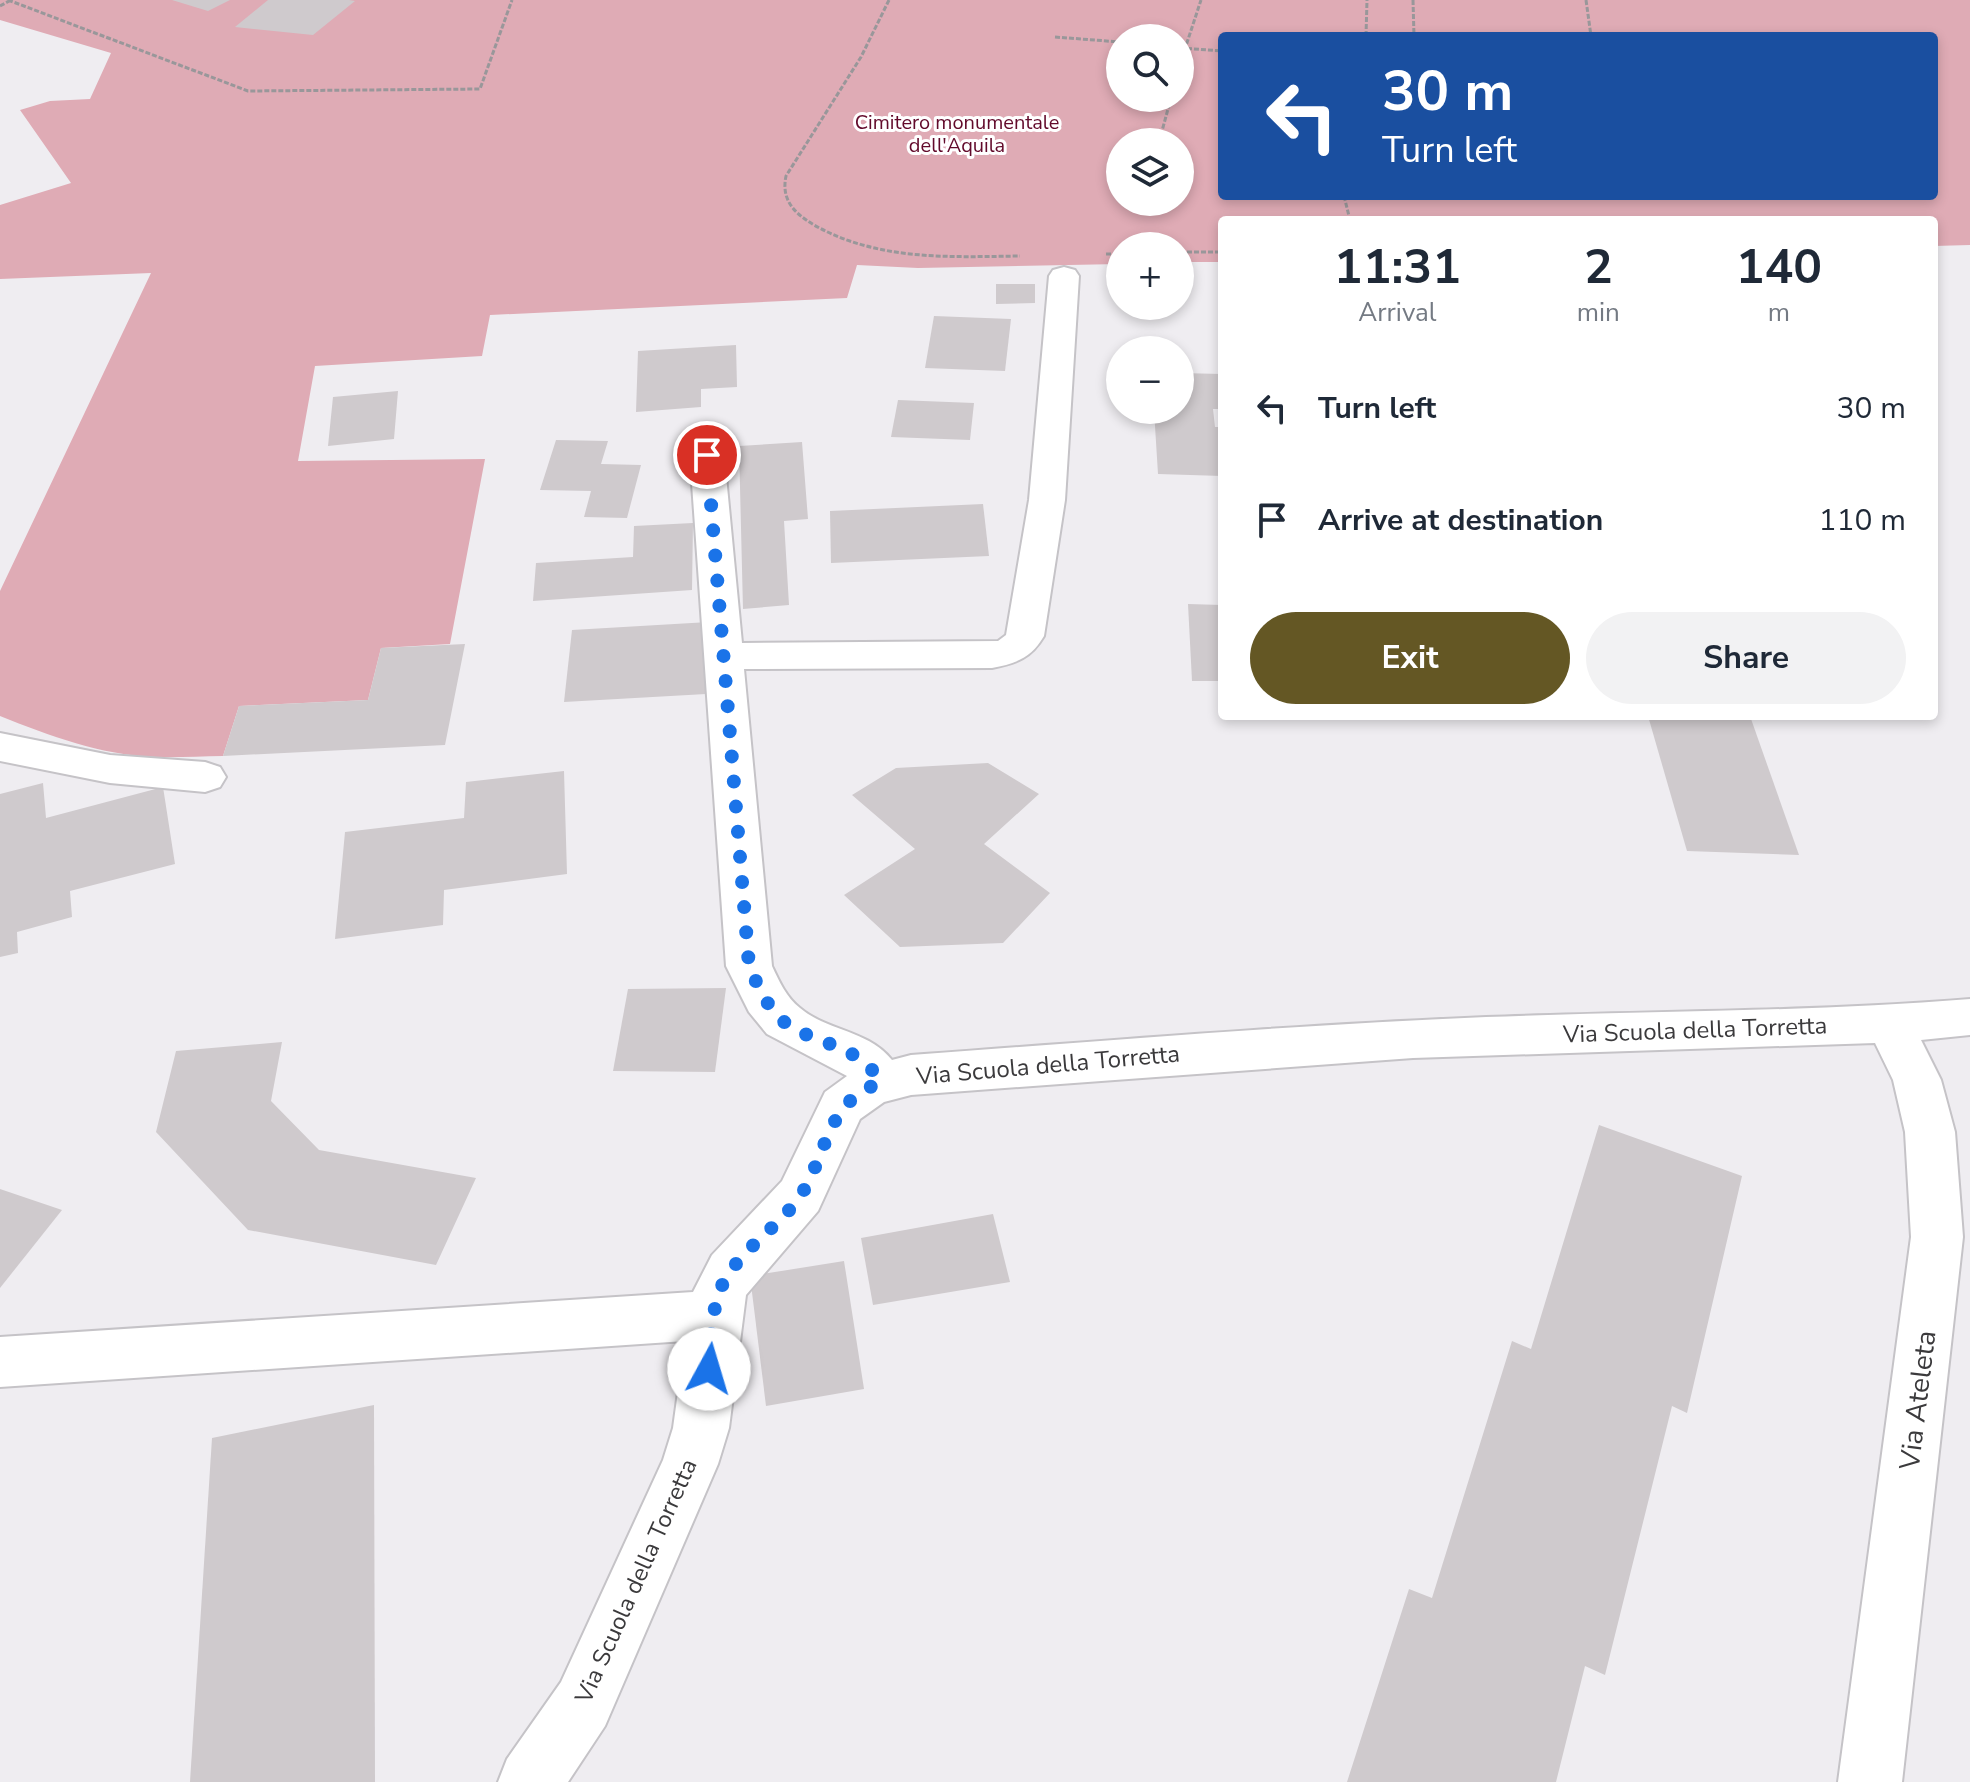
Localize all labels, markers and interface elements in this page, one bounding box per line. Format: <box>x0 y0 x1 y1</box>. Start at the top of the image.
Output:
map controls <box>1106 24 1194 424</box>
button: search <box>1106 24 1194 112</box>
text: 30 m <box>1382 53 1513 130</box>
icon: left <box>1250 64 1354 168</box>
park label: Cimitero monumentale dell'Aquila <box>855 109 1059 159</box>
text: Turn left <box>1382 126 1517 175</box>
button: layers <box>1106 128 1194 216</box>
button: + <box>1106 232 1194 320</box>
text: 11:31 <box>1334 234 1461 300</box>
text: 2 <box>1584 234 1613 300</box>
text: 140 <box>1736 234 1822 300</box>
text: Arrival <box>1358 295 1437 330</box>
text: min <box>1577 295 1620 330</box>
text: m <box>1768 295 1790 330</box>
button: − <box>1106 336 1194 424</box>
icon: left <box>1250 386 1294 430</box>
text: Turn left <box>1318 388 1436 429</box>
text: 30 m <box>1837 388 1906 429</box>
pin <box>673 421 741 489</box>
icon: arrive <box>685 433 729 477</box>
icon: arrive <box>1250 498 1294 542</box>
text: Arrive at destination <box>1318 500 1603 541</box>
text: 110 m <box>1819 500 1906 541</box>
button: Exit <box>1250 612 1570 704</box>
button: Share <box>1586 612 1906 704</box>
street label: Via Scuola della Torretta <box>1561 1009 1828 1051</box>
street label: Via Scuola della Torretta <box>914 1038 1181 1093</box>
position arrow <box>667 1327 751 1411</box>
street label: Via Ateleta <box>1890 1328 1945 1473</box>
street label: Via Scuola della Torretta <box>567 1454 704 1709</box>

